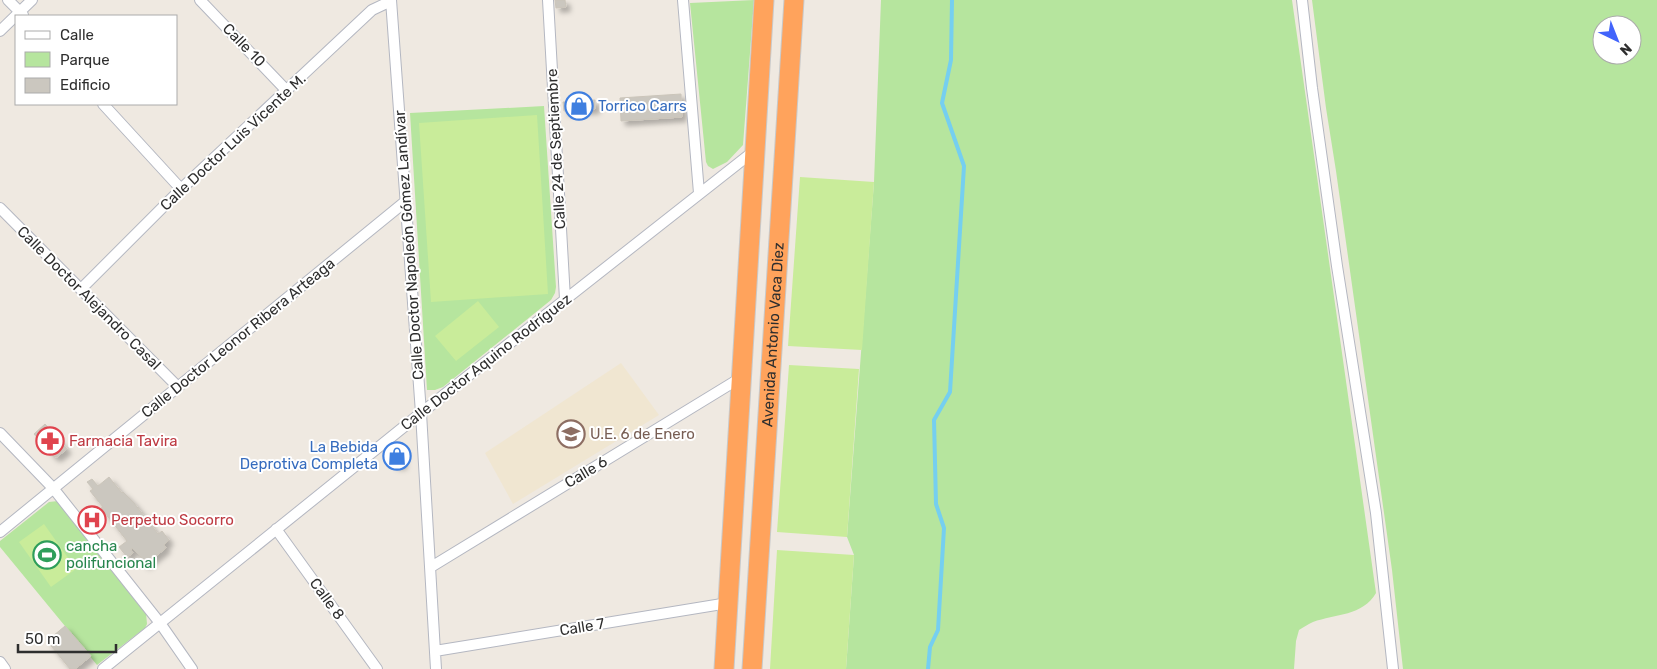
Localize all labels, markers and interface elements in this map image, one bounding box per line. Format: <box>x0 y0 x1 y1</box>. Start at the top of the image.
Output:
legend <box>15 15 178 105</box>
north arrow <box>1592 15 1642 65</box>
street label: Calle 10 <box>219 19 269 71</box>
text: Calle <box>60 26 94 44</box>
text: N <box>1616 39 1635 59</box>
text: Parque <box>60 51 110 69</box>
street label: Calle 24 de Septiembre <box>543 68 569 230</box>
street label: Calle Doctor Luis Vicente M. <box>156 70 310 214</box>
text: Edificio <box>60 76 110 94</box>
shop icon: Torrico Carrs <box>564 91 594 121</box>
place label: Torrico Carrs <box>598 97 687 115</box>
street label: Calle Doctor Napoleón Gómez Landívar <box>391 109 427 380</box>
street label: Calle Doctor Alejandro Casal <box>13 222 165 374</box>
street label: Avenida Antonio Vaca Diez <box>758 241 788 428</box>
street label: Calle Doctor Leonor Ribera Arteaga <box>138 254 338 422</box>
street label: Calle Doctor Aquino Rodríguez <box>397 290 575 434</box>
school or university icon: U.E. 6 de Enero <box>556 419 586 449</box>
place label: U.E. 6 de Enero <box>590 425 695 443</box>
pharmacy icon: Farmacia Tavira <box>35 426 65 456</box>
place label: Farmacia Tavira <box>69 432 178 450</box>
place label: La Bebida Deprotiva Completa <box>240 438 378 473</box>
shop icon: La Bebida Deprotiva Completa <box>382 441 412 471</box>
street label: Calle 6 <box>561 452 611 492</box>
hospital icon: Perpetuo Socorro <box>77 505 107 535</box>
place label: Perpetuo Socorro <box>111 511 234 529</box>
place label: cancha polifuncional <box>66 537 156 572</box>
sports icon: cancha polifuncional <box>32 540 62 570</box>
street label: Calle 8 <box>306 575 348 623</box>
street label: Calle 7 <box>558 615 606 639</box>
scale bar <box>18 622 115 654</box>
text: 50 m <box>25 630 60 648</box>

